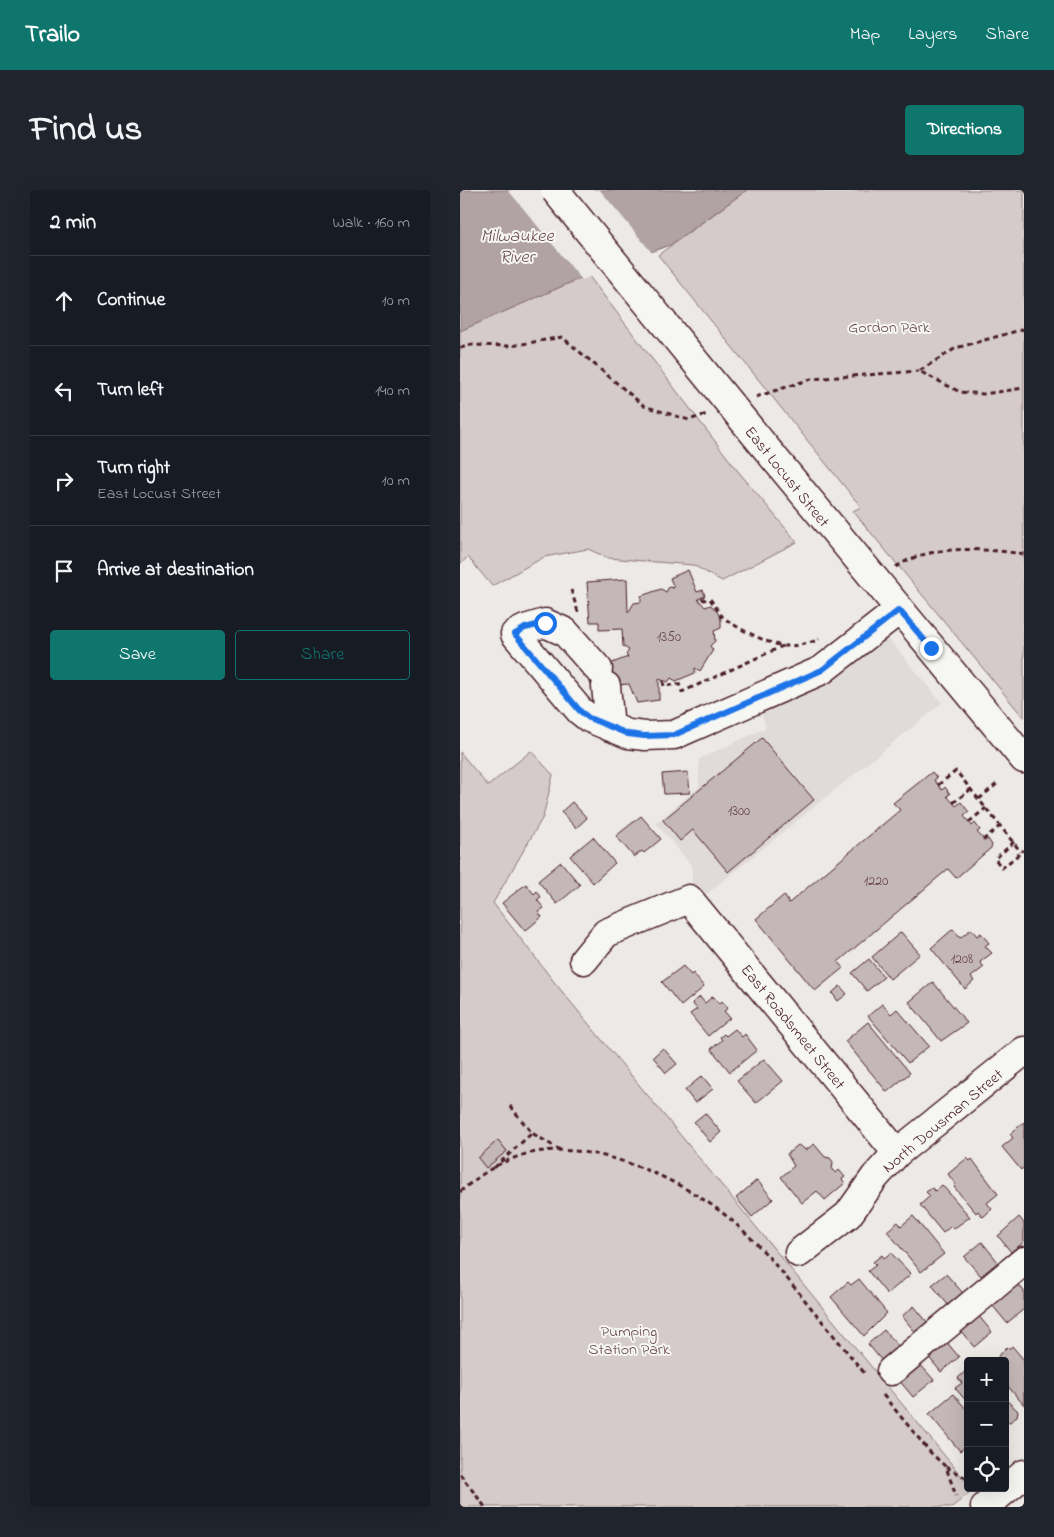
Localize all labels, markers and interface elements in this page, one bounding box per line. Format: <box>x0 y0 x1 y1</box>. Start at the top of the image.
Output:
text: Trailo <box>25 18 80 53</box>
text: Map <box>850 22 880 48</box>
text: Layers <box>908 22 958 48</box>
text: Share <box>986 22 1029 48</box>
text: Find us <box>30 105 142 156</box>
button: Directions <box>905 105 1024 155</box>
text: 2 min <box>50 208 96 238</box>
text: Walk · 160 m <box>332 211 410 235</box>
water label: Milwaukee River <box>481 224 554 271</box>
icon: ahead <box>50 287 78 315</box>
text: Continue <box>97 287 165 314</box>
text: 10 m <box>382 289 410 313</box>
park label: Gordon Park <box>848 316 931 340</box>
icon: left <box>50 377 78 405</box>
text: Turn left <box>97 377 164 404</box>
text: 140 m <box>375 379 410 403</box>
street label: East Locust Street <box>738 421 835 534</box>
text: Turn right <box>97 455 170 482</box>
icon: right <box>50 467 78 495</box>
text: 10 m <box>382 469 410 493</box>
text: East Locust Street <box>97 482 221 506</box>
icon: arrive <box>50 557 78 585</box>
text: Arrive at destination <box>97 557 254 584</box>
route start <box>534 612 557 635</box>
house number: 1350 <box>657 627 681 648</box>
button: Save <box>50 630 225 680</box>
button: Share <box>235 630 410 680</box>
route end <box>920 637 943 660</box>
house number: 1300 <box>728 801 750 822</box>
house number: 1220 <box>864 871 888 892</box>
house number: 1208 <box>951 949 973 970</box>
street label: East Roadsmeet Street <box>734 959 851 1096</box>
street label: North Dousman Street <box>877 1063 1010 1179</box>
park label: Pumping Station Park <box>588 1320 671 1362</box>
map controls <box>964 1357 1009 1492</box>
button: + <box>964 1357 1009 1402</box>
button: − <box>964 1402 1009 1447</box>
button: locate <box>964 1447 1009 1492</box>

